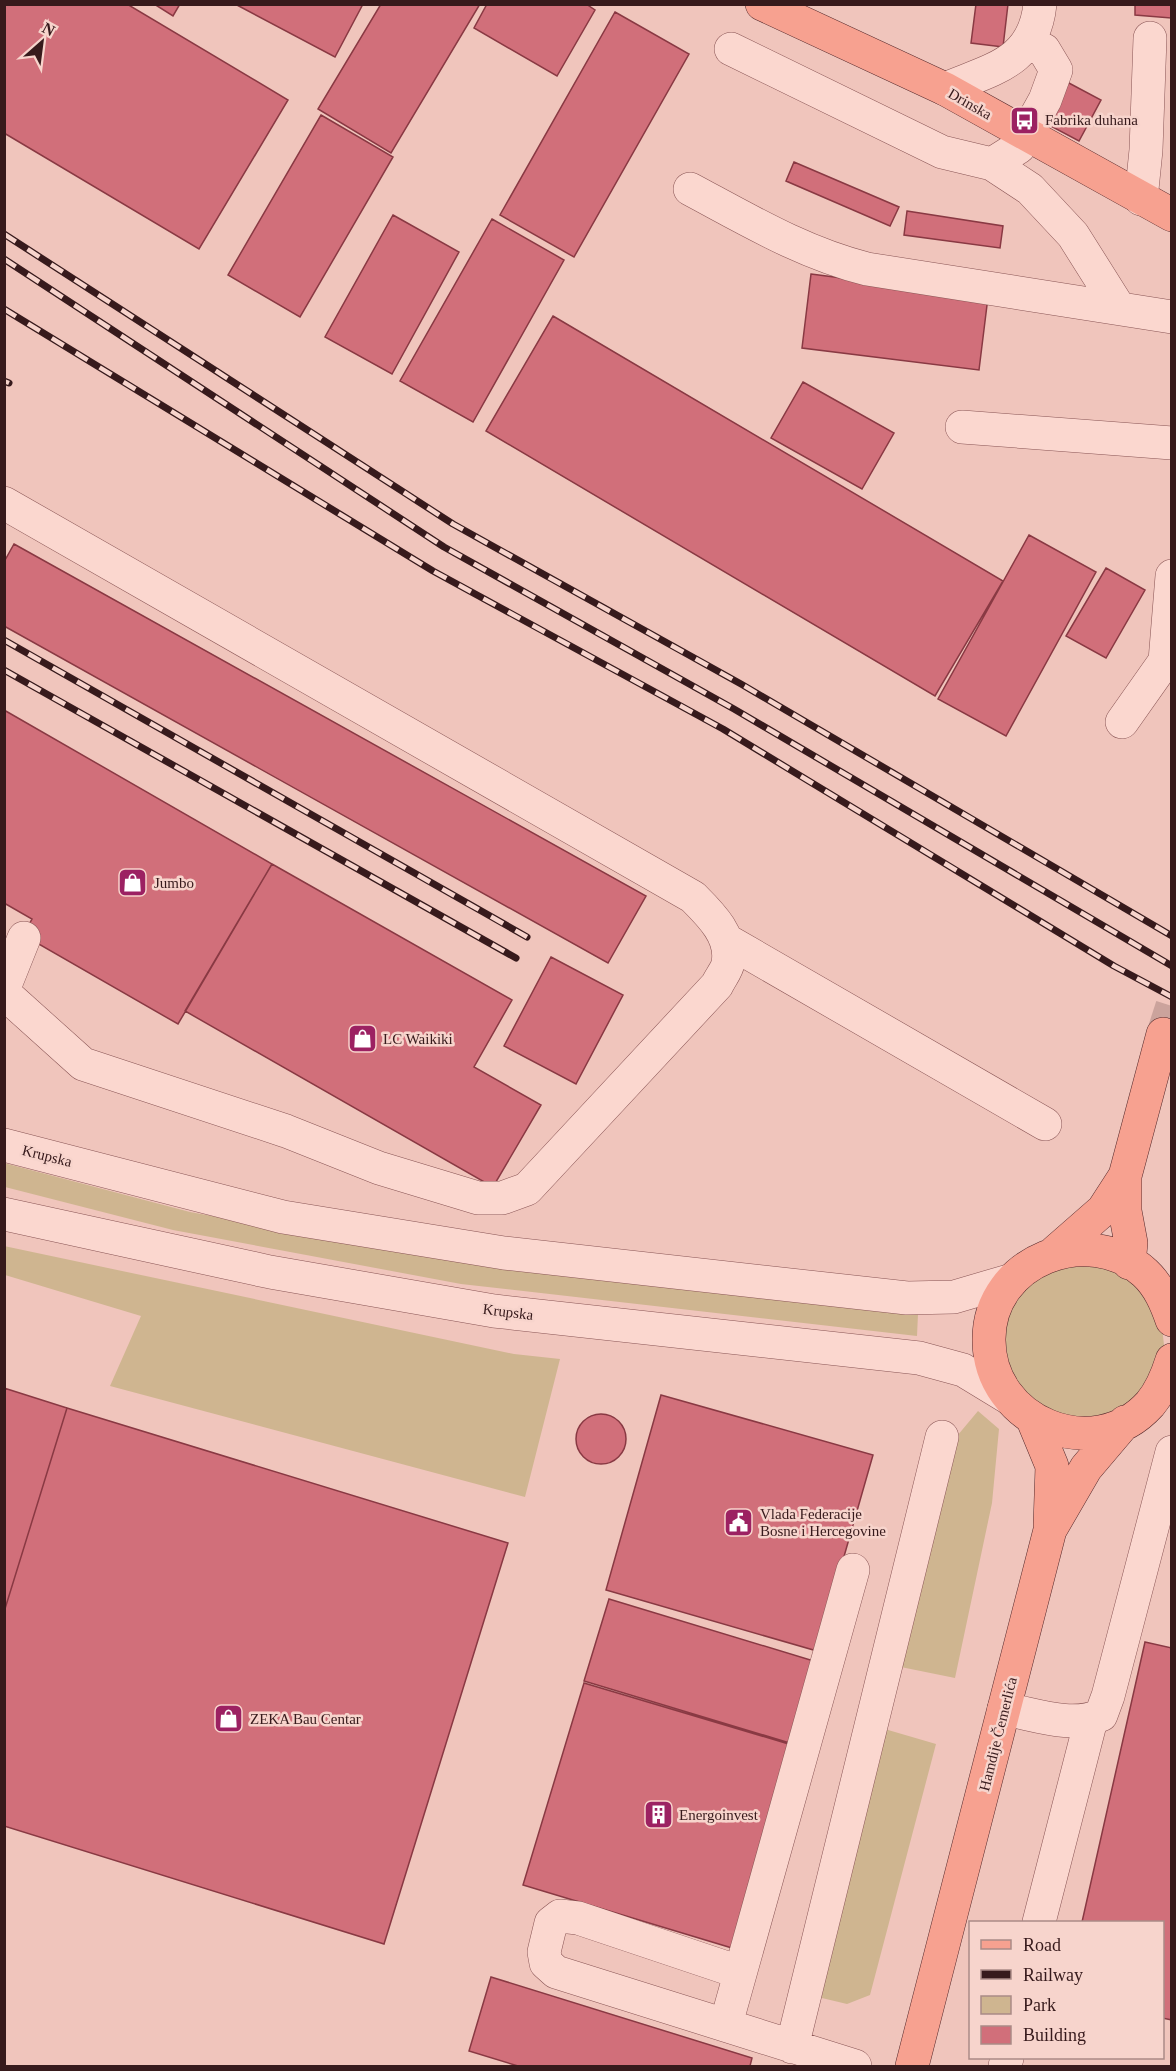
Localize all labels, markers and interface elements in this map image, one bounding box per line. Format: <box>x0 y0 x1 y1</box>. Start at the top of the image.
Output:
north arrow <box>12 12 72 72</box>
text: N <box>40 19 58 40</box>
street label: Drinska <box>945 85 995 123</box>
bus stop icon: Fabrika duhana <box>1008 104 1040 136</box>
place label: Fabrika duhana <box>1045 112 1138 128</box>
shop icon: Jumbo <box>117 867 149 899</box>
place label: Jumbo <box>154 875 194 891</box>
shop icon: LC Waikiki <box>346 1023 378 1055</box>
place label: LC Waikiki <box>383 1031 453 1047</box>
street label: Krupska <box>20 1142 74 1170</box>
street label: Krupska <box>482 1301 535 1323</box>
place label: Vlada Federacije Bosne i Hercegovine <box>760 1506 886 1539</box>
public building icon: Vlada Federacije Bosne i Hercegovine <box>723 1507 755 1539</box>
street label: Hamdije Čemerlića <box>976 1675 1020 1793</box>
shop icon: ZEKA Bau Centar <box>213 1703 245 1735</box>
place label: ZEKA Bau Centar <box>250 1711 361 1727</box>
building icon: Energoinvest <box>642 1799 674 1831</box>
place label: Energoinvest <box>679 1807 759 1823</box>
legend <box>969 1921 1164 2059</box>
text: Road <box>1023 1935 1061 1955</box>
text: Railway <box>1023 1965 1083 1985</box>
text: Park <box>1023 1995 1056 2015</box>
text: Building <box>1023 2025 1086 2045</box>

